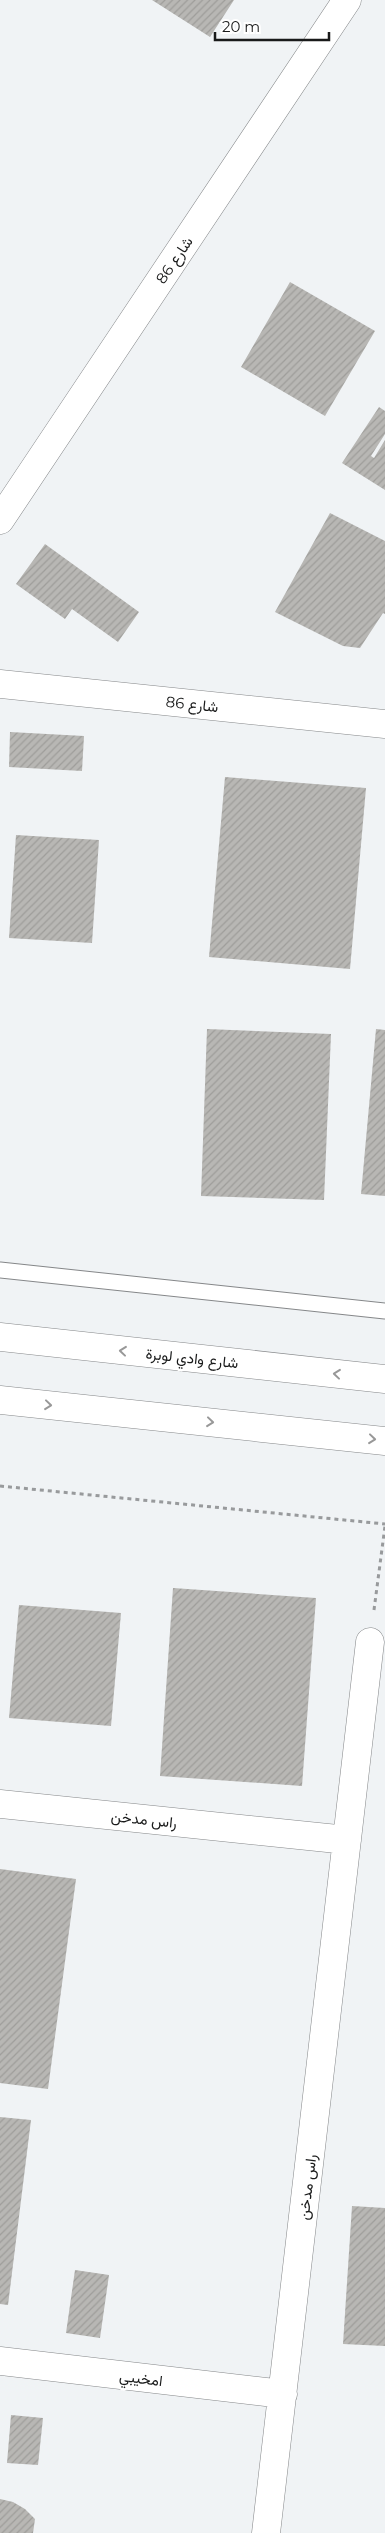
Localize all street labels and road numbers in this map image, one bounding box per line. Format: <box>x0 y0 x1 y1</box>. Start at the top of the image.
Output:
street label: شارع 86 <box>151 233 198 288</box>
street label: شارع 86 <box>165 692 219 718</box>
street label: شارع وادي لوبرة <box>144 1344 239 1376</box>
street label: راس مدخن <box>110 1806 178 1833</box>
street label: راس مدخن <box>294 2153 321 2221</box>
street label: امخيبي <box>118 2366 164 2394</box>

